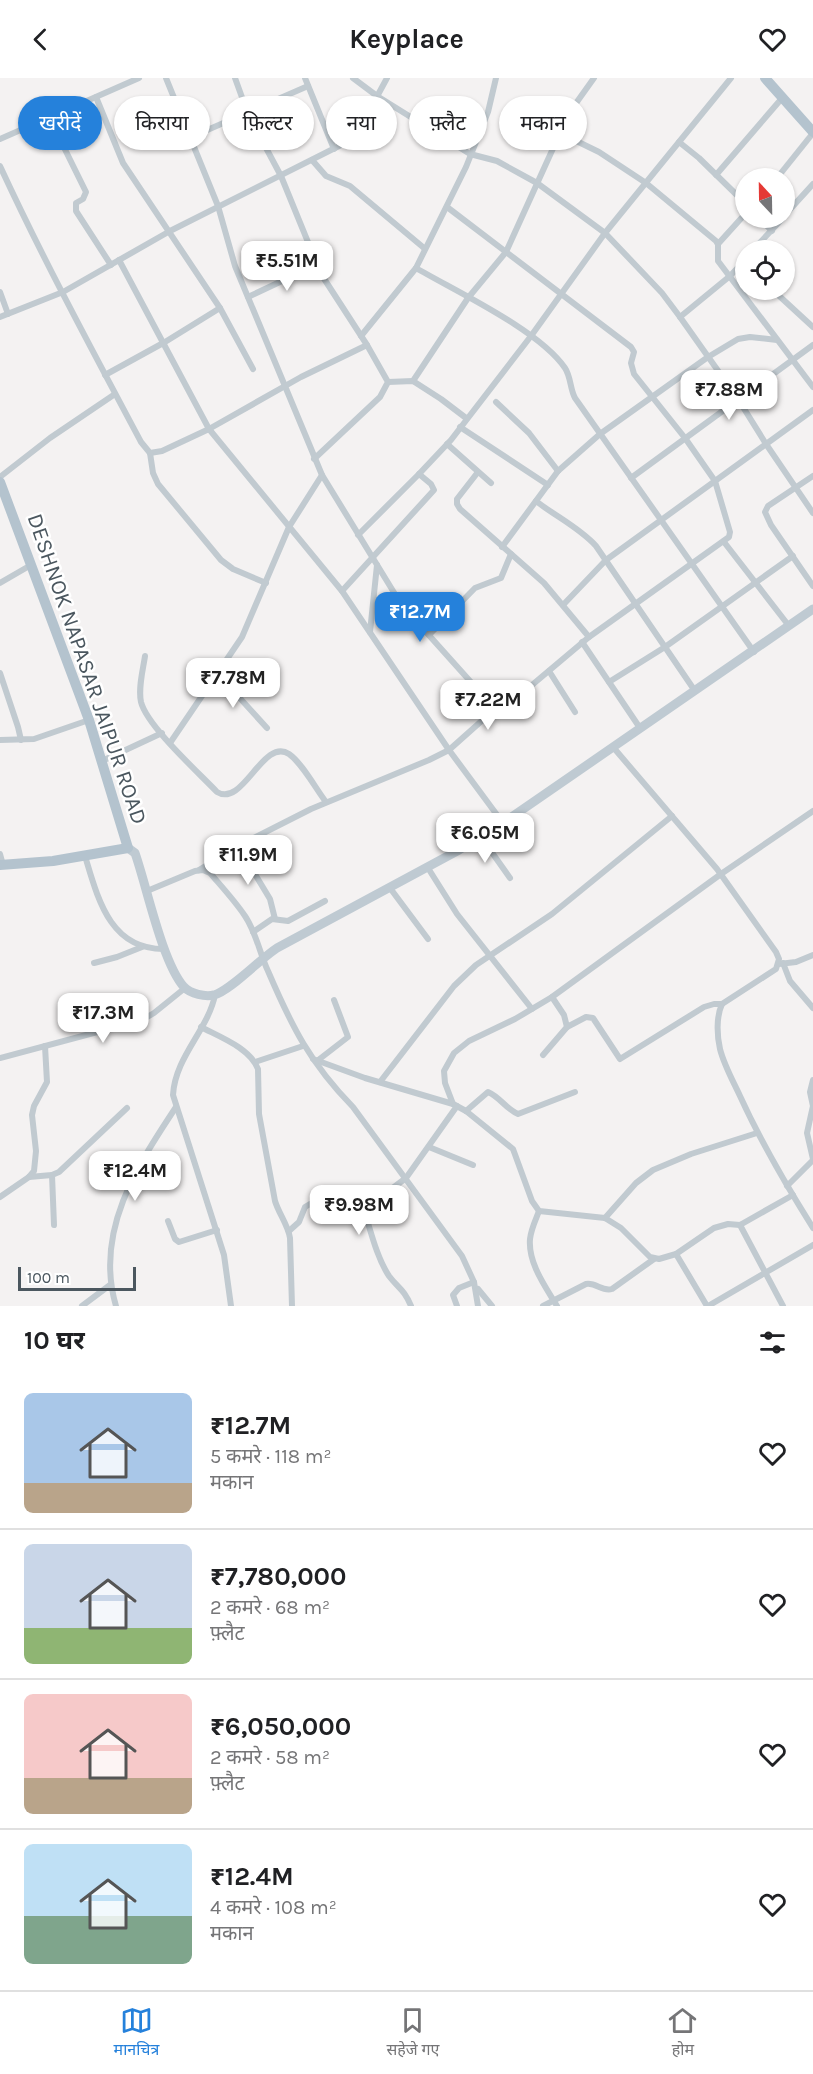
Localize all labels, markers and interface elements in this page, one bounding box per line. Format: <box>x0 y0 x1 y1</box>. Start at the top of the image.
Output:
icon: back <box>24 23 57 56</box>
text: Keyplace <box>349 23 464 55</box>
icon: heart <box>756 23 789 56</box>
chip: खरीदें <box>18 96 102 150</box>
chip: किराया <box>114 96 210 150</box>
chip: फ़िल्टर <box>222 96 314 150</box>
chip: नया <box>326 96 397 150</box>
chip: फ़्लैट <box>409 96 487 150</box>
chip: मकान <box>499 96 587 150</box>
north arrow <box>735 168 795 228</box>
map controls <box>735 168 795 300</box>
button: locate <box>735 240 795 300</box>
pin: ₹5.51M <box>238 241 336 292</box>
text: ₹5.51M <box>255 249 319 272</box>
pin: ₹7.88M <box>680 370 778 421</box>
text: ₹7.88M <box>694 378 764 401</box>
street label: DESHNOK NAPASAR JAIPUR ROAD <box>22 510 152 828</box>
pin: ₹12.7M <box>371 592 469 643</box>
text: ₹12.7M <box>389 600 451 623</box>
pin: ₹7.78M <box>184 658 282 709</box>
text: ₹7.78M <box>200 666 266 689</box>
pin: ₹7.22M <box>439 680 537 731</box>
text: ₹7.22M <box>454 688 522 711</box>
pin: ₹6.05M <box>436 813 534 864</box>
text: ₹6.05M <box>450 821 520 844</box>
pin: ₹11.9M <box>199 835 297 886</box>
text: ₹11.9M <box>218 843 278 866</box>
pin: ₹17.3M <box>54 993 152 1044</box>
text: ₹17.3M <box>72 1001 134 1024</box>
pin: ₹12.4M <box>86 1151 184 1202</box>
text: ₹12.4M <box>103 1159 167 1182</box>
pin: ₹9.98M <box>310 1185 408 1236</box>
text: ₹9.98M <box>324 1193 394 1216</box>
scale bar <box>18 1264 136 1292</box>
text: 100 m <box>27 1268 70 1287</box>
text: 10 घर <box>24 1325 85 1356</box>
icon: filters <box>756 1326 789 1359</box>
text: ₹12.7M <box>210 1410 291 1441</box>
icon: home <box>72 1417 144 1489</box>
icon: heart <box>756 1437 789 1470</box>
text: 5 कमरे · 118 m² <box>210 1445 332 1468</box>
text: मकान <box>210 1471 254 1494</box>
text: ₹7,780,000 <box>210 1561 347 1592</box>
icon: home <box>72 1568 144 1640</box>
icon: heart <box>756 1588 789 1621</box>
text: 2 कमरे · 68 m² <box>210 1596 330 1619</box>
text: फ़्लैट <box>210 1622 245 1645</box>
text: ₹6,050,000 <box>210 1711 351 1742</box>
icon: home <box>72 1718 144 1790</box>
icon: heart <box>756 1738 789 1771</box>
text: 2 कमरे · 58 m² <box>210 1746 330 1769</box>
text: फ़्लैट <box>210 1772 245 1795</box>
text: ₹12.4M <box>210 1861 294 1892</box>
icon: home <box>72 1868 144 1940</box>
icon: heart <box>756 1888 789 1921</box>
text: 4 कमरे · 108 m² <box>210 1896 337 1919</box>
text: मकान <box>210 1922 254 1945</box>
tab: मानचित्र <box>114 2004 159 2062</box>
tab: सहेजे गए <box>386 2004 439 2062</box>
tab: होम <box>666 2004 699 2062</box>

